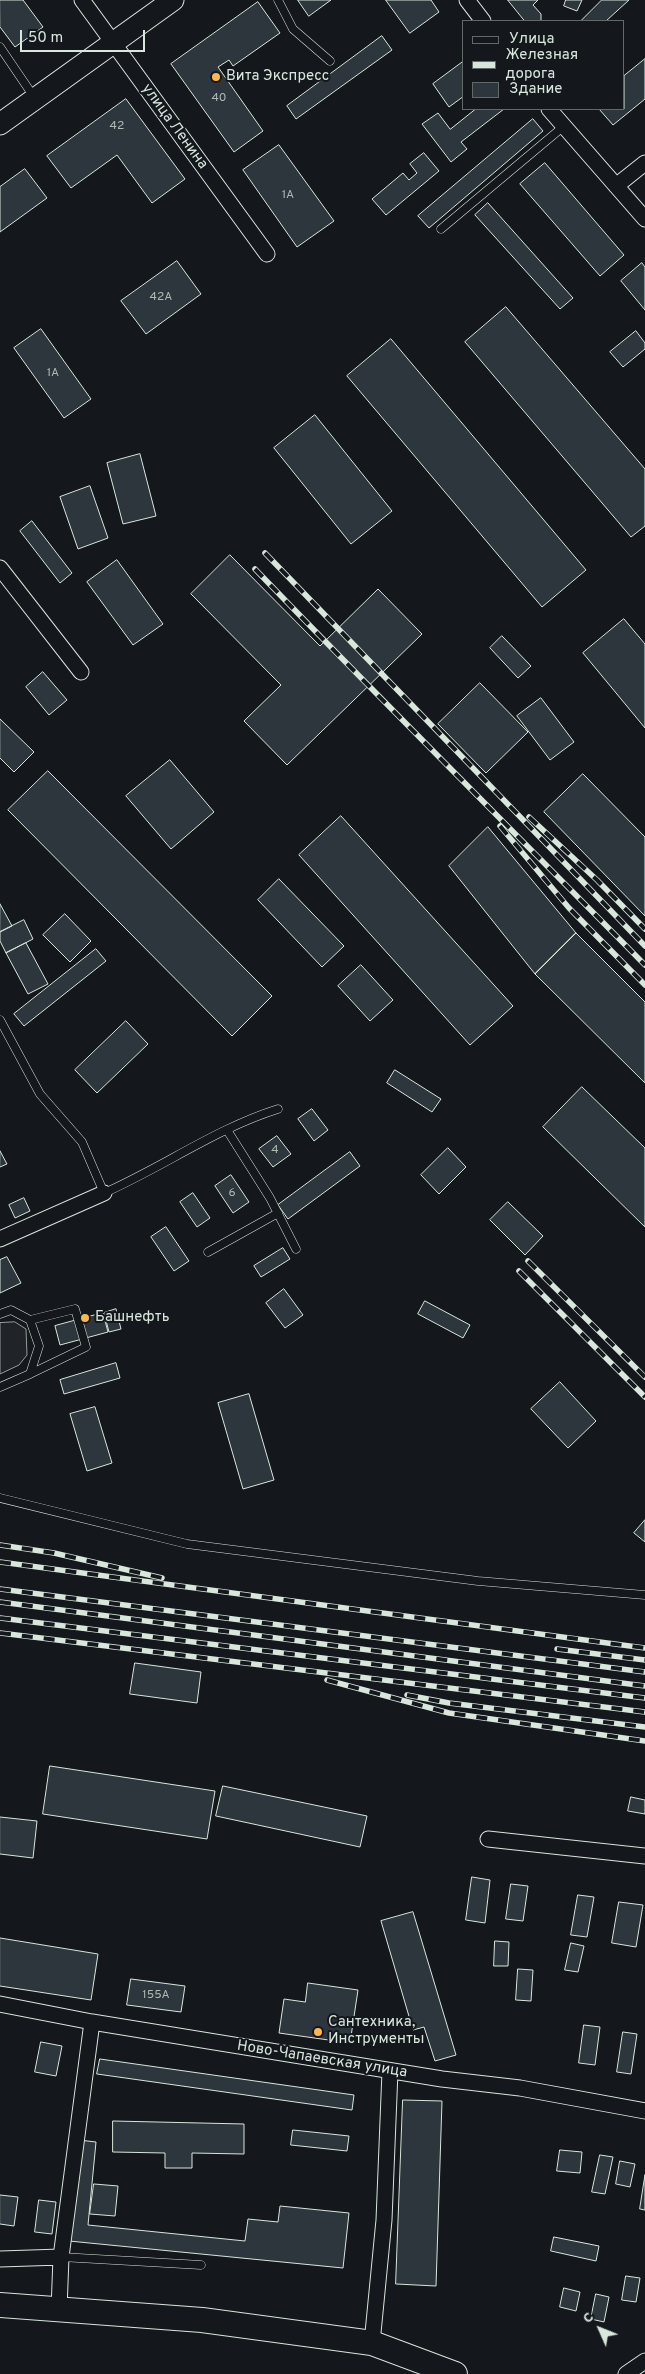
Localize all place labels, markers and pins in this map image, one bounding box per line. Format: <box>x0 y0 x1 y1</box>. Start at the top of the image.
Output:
place label: Вита Экспресс <box>226 68 329 86</box>
marker: Вита Экспресс <box>210 71 222 83</box>
place label: Башнефть <box>95 1309 169 1327</box>
marker: Башнефть <box>79 1312 91 1324</box>
place label: Сантехника, Инструменты <box>328 2014 424 2049</box>
marker: Сантехника, Инструменты <box>312 2026 324 2038</box>

